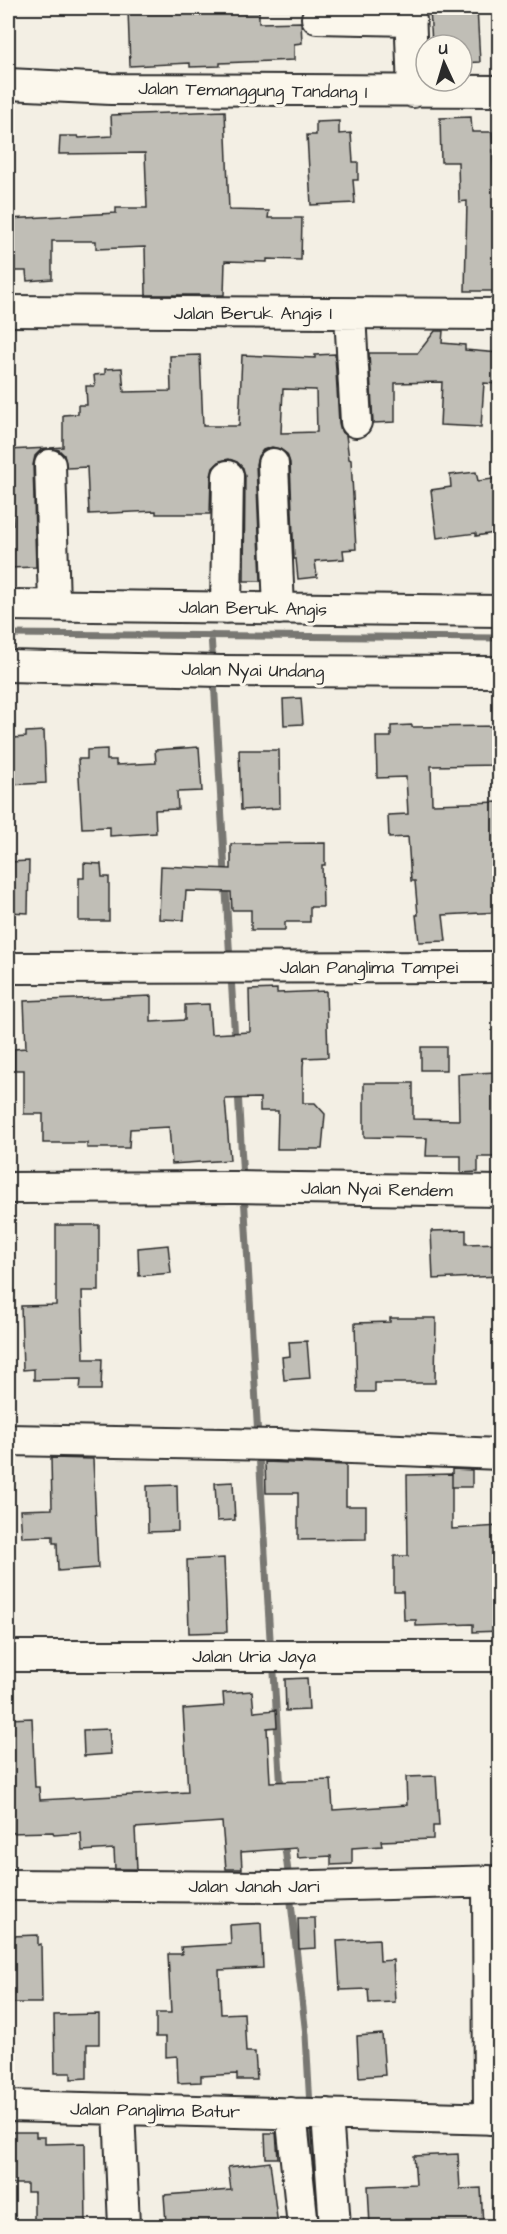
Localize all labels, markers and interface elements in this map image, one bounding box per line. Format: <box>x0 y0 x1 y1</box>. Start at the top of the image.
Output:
north arrow <box>414 33 474 93</box>
text: U <box>438 38 448 60</box>
street label: Jalan Temanggung Tandang I <box>138 76 368 106</box>
street label: Jalan Beruk Angis I <box>174 301 332 327</box>
street label: Jalan Beruk Angis <box>179 595 327 623</box>
street label: Jalan Nyai Undang <box>181 657 325 685</box>
street label: Jalan Panglima Tampei <box>280 955 459 981</box>
street label: Jalan Nyai Rendem <box>301 1176 453 1204</box>
street label: Jalan Uria Jaya <box>192 1644 316 1670</box>
street label: Jalan Janah Jari <box>188 1874 320 1899</box>
street label: Jalan Panglima Batur <box>70 2097 240 2125</box>

